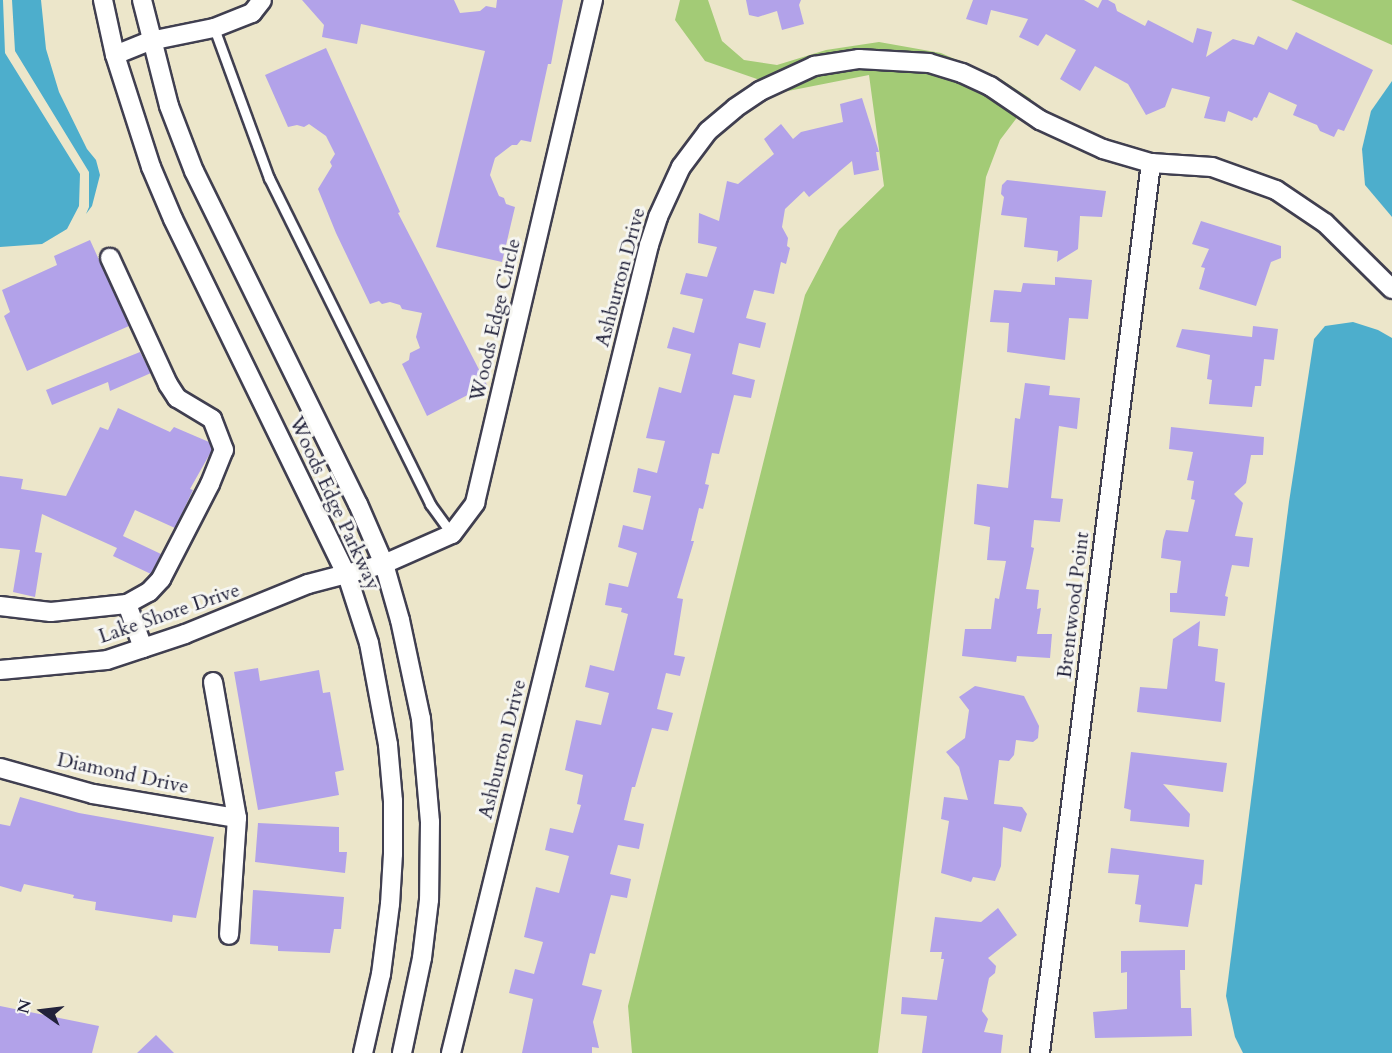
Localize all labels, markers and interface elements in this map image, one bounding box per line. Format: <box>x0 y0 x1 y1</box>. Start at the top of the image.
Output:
street label: Ashburton Drive <box>590 205 650 349</box>
street label: Woods Edge Circle <box>465 236 525 404</box>
street label: Woods Edge Parkway <box>284 412 386 594</box>
street label: Brentwood Point <box>1052 530 1094 680</box>
street label: Lake Shore Drive <box>95 578 243 648</box>
street label: Ashburton Drive <box>473 677 531 821</box>
street label: Diamond Drive <box>55 747 191 799</box>
north arrow <box>12 981 72 1041</box>
text: N <box>12 997 37 1016</box>

